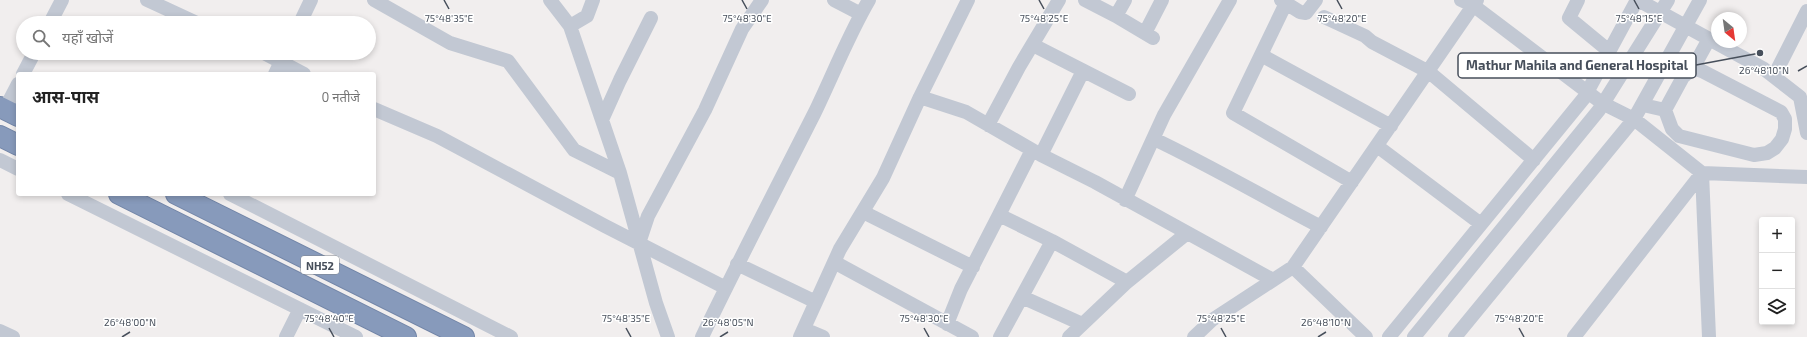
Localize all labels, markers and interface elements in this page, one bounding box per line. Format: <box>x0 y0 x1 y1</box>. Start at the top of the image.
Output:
text: 75°48'35"E <box>425 12 474 24</box>
text: 75°48'30"E <box>722 12 772 24</box>
text: 75°48'25"E <box>1020 12 1069 24</box>
text: 75°48'20"E <box>1317 12 1367 24</box>
text: 75°48'15"E <box>1616 12 1663 24</box>
north arrow <box>1711 12 1747 48</box>
search box <box>16 16 376 60</box>
icon: search <box>30 27 52 49</box>
text: यहाँ खोजें <box>62 28 113 46</box>
callout: Mathur Mahila and General Hospital <box>1458 53 1696 78</box>
text: Mathur Mahila and General Hospital <box>1466 57 1689 73</box>
text: 26°48'10"N <box>1739 64 1789 76</box>
text: आस-पास <box>32 86 99 106</box>
text: 0 नतीजे <box>322 89 360 105</box>
map controls <box>1759 217 1795 325</box>
button: + <box>1759 217 1795 253</box>
button: − <box>1759 253 1795 289</box>
road number: NH52 <box>301 256 339 274</box>
button: layers <box>1759 289 1795 325</box>
text: 75°48'40"E <box>304 312 354 324</box>
text: 75°48'35"E <box>602 312 651 324</box>
text: 75°48'30"E <box>899 312 949 324</box>
text: 75°48'25"E <box>1197 312 1246 324</box>
text: 75°48'20"E <box>1494 312 1544 324</box>
text: 26°48'00"N <box>104 316 156 328</box>
text: 26°48'05"N <box>702 316 754 328</box>
text: 26°48'10"N <box>1301 316 1351 328</box>

